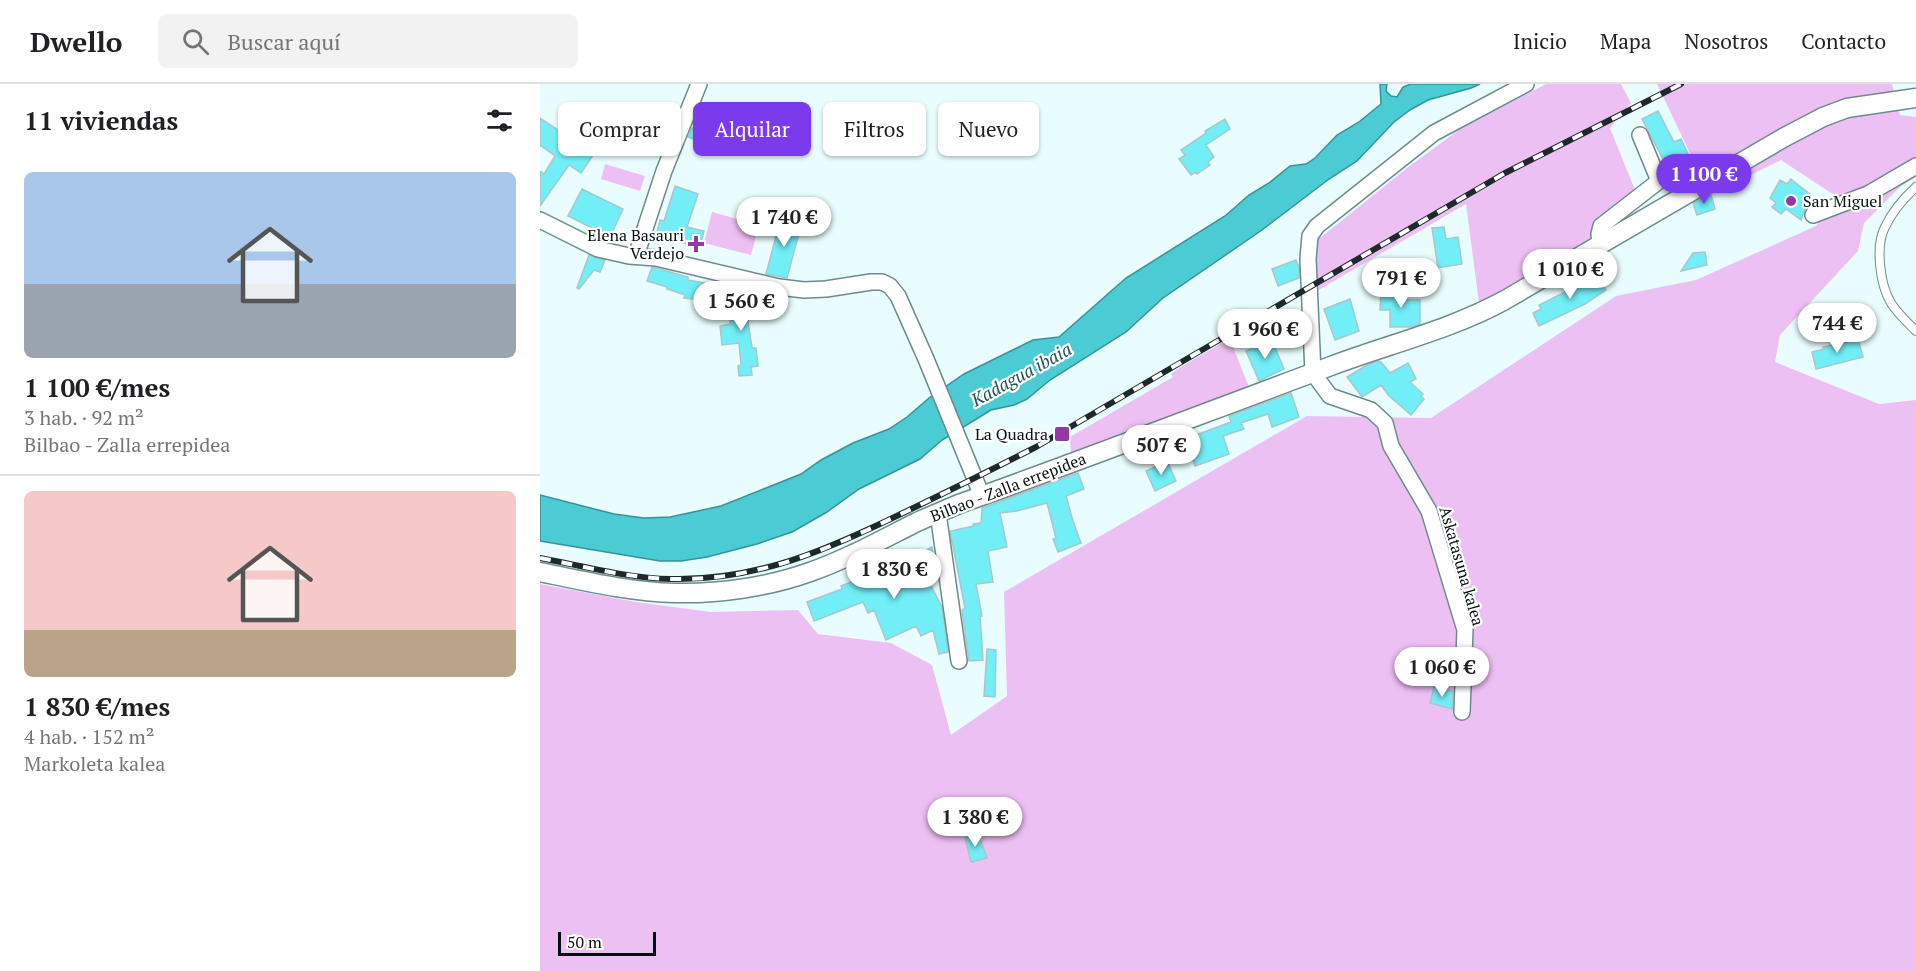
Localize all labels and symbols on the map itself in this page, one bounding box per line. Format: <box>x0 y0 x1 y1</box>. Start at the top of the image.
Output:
pin: 1 100 € <box>1649 154 1759 205</box>
place label: San Miguel <box>1803 190 1882 212</box>
marker: San Miguel <box>1784 194 1798 208</box>
pin: 1 740 € <box>729 197 839 248</box>
place label: Elena Basauri Verdejo <box>587 224 684 264</box>
marker: Elena Basauri Verdejo <box>689 237 703 251</box>
pin: 1 010 € <box>1515 249 1625 300</box>
pin: 791 € <box>1359 258 1443 309</box>
pin: 1 560 € <box>686 281 796 332</box>
pin: 744 € <box>1795 303 1879 354</box>
pin: 1 960 € <box>1210 309 1320 360</box>
water label: Kadagua ibaia <box>966 337 1075 412</box>
place label: La Quadra <box>975 423 1048 445</box>
marker: La Quadra <box>1053 425 1071 443</box>
pin: 507 € <box>1119 425 1203 476</box>
street label: Bilbao - Zalla errepidea <box>927 447 1089 527</box>
street label: Askatasuna kalea <box>1434 504 1490 628</box>
pin: 1 830 € <box>839 549 949 600</box>
pin: 1 060 € <box>1387 647 1497 698</box>
pin: 1 380 € <box>920 797 1030 848</box>
scale bar <box>558 929 656 956</box>

